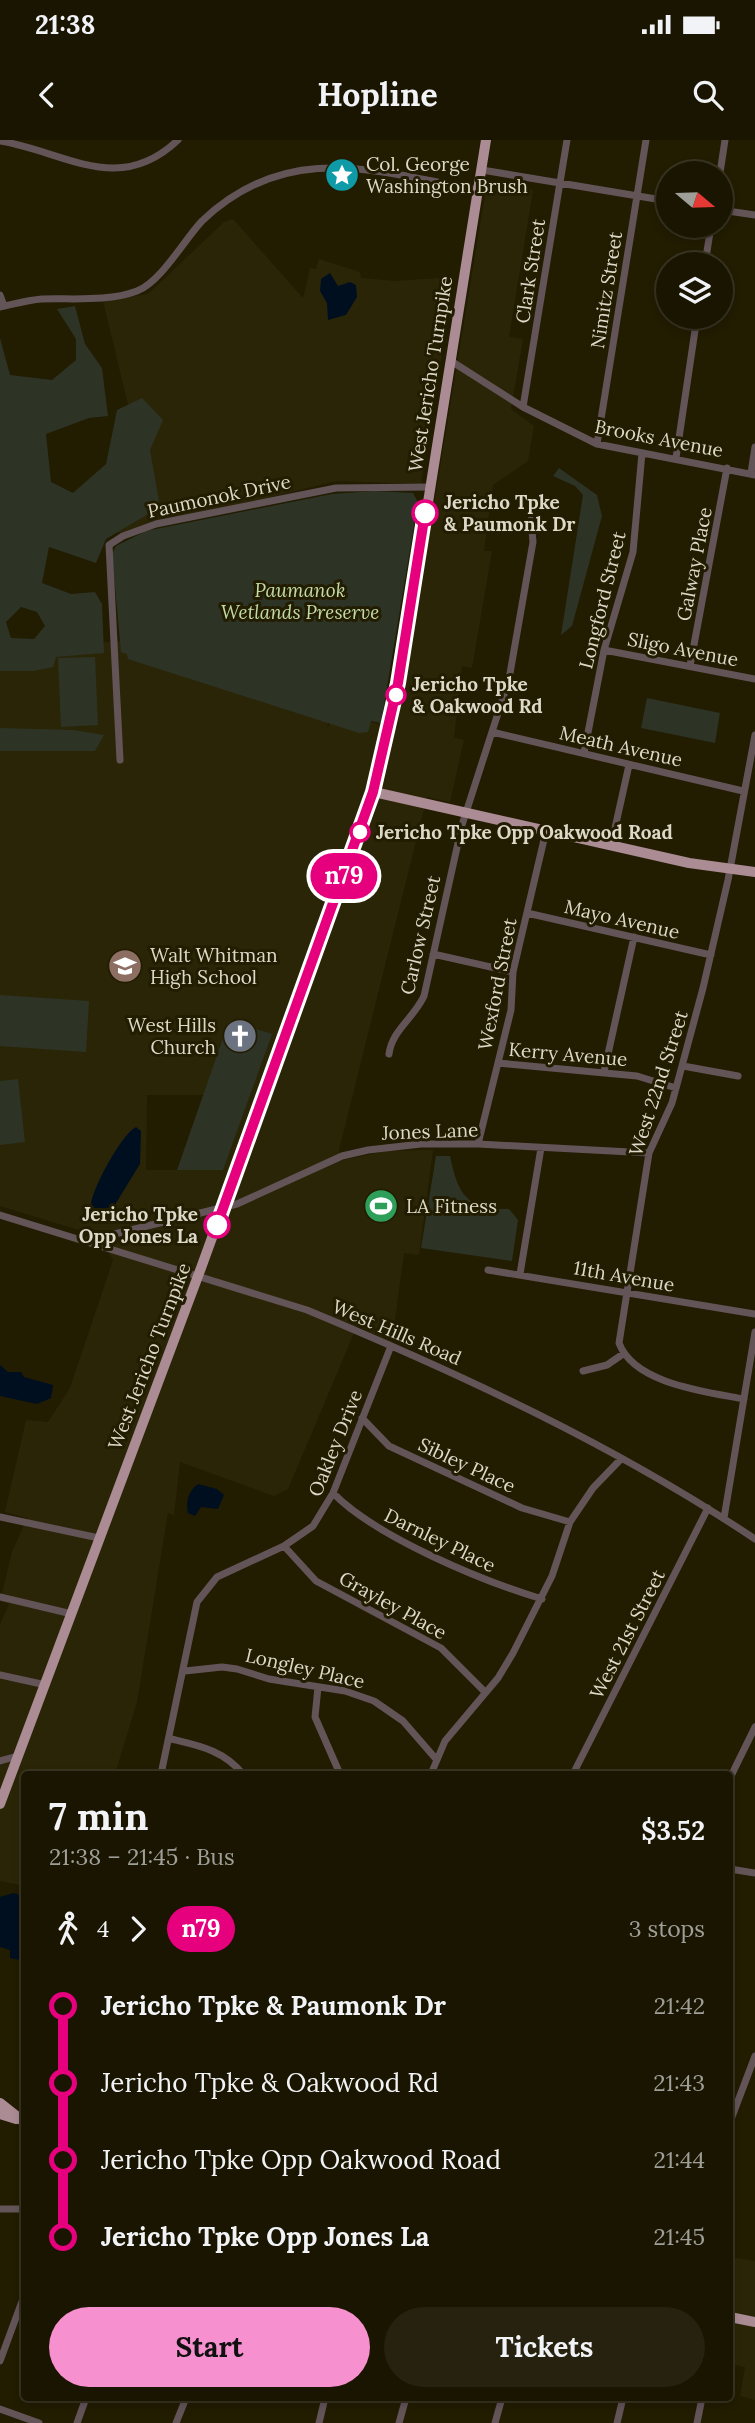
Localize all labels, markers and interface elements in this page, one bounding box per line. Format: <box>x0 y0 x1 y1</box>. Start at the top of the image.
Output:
text: 21:38 <box>35 8 95 41</box>
text: Hopline <box>317 74 438 115</box>
icon: back <box>28 76 66 114</box>
icon: search <box>689 76 727 114</box>
place label: Col. George Washington Brush <box>366 152 528 198</box>
place icon: Col. George Washington Brush <box>323 156 361 194</box>
north arrow <box>656 161 733 238</box>
map controls <box>656 161 733 329</box>
street label: Clark Street <box>510 216 550 325</box>
street label: Nimitz Street <box>585 229 627 350</box>
button: layers <box>656 252 733 329</box>
street label: West Jericho Turnpike <box>403 274 457 474</box>
street label: Brooks Avenue <box>593 414 725 462</box>
street label: Paumonok Drive <box>145 469 293 523</box>
place label: Jericho Tpke & Paumonk Dr <box>444 490 575 536</box>
marker: Jericho Tpke & Paumonk Dr <box>412 500 438 526</box>
street label: Galway Place <box>671 505 717 623</box>
street label: Longford Street <box>573 528 631 671</box>
park label: Paumanok Wetlands Preserve <box>221 578 379 624</box>
street label: Sligo Avenue <box>626 627 740 671</box>
place label: Jericho Tpke & Oakwood Rd <box>412 672 543 718</box>
marker: Jericho Tpke & Oakwood Rd <box>386 685 406 705</box>
street label: Meath Avenue <box>557 720 685 772</box>
place label: Jericho Tpke Opp Oakwood Road <box>376 820 673 844</box>
marker: Jericho Tpke Opp Oakwood Road <box>350 822 370 842</box>
line badge: n79 <box>304 853 384 899</box>
text: n79 <box>324 860 364 891</box>
street label: Carlow Street <box>395 873 445 997</box>
street label: Mayo Avenue <box>562 894 682 944</box>
street label: Wexford Street <box>472 915 522 1052</box>
place label: Walt Whitman High School <box>150 943 278 989</box>
school or university icon: Walt Whitman High School <box>106 947 144 985</box>
street label: West 22nd Street <box>623 1007 693 1159</box>
place label: West Hills Church <box>127 1013 216 1059</box>
church icon: West Hills Church <box>221 1017 259 1055</box>
street label: Kerry Avenue <box>508 1037 628 1071</box>
street label: Jones Lane <box>380 1117 479 1145</box>
sports icon: LA Fitness <box>362 1187 400 1225</box>
place label: LA Fitness <box>406 1194 497 1218</box>
place label: Jericho Tpke Opp Jones La <box>79 1202 198 1248</box>
marker: Jericho Tpke Opp Jones La <box>204 1212 230 1238</box>
street label: 11th Avenue <box>572 1255 676 1297</box>
street label: West Jericho Turnpike <box>102 1259 196 1453</box>
street label: West Hills Road <box>329 1294 465 1370</box>
street label: Oakley Drive <box>303 1386 367 1500</box>
street label: Sibley Place <box>415 1432 519 1498</box>
street label: Darnley Place <box>380 1503 500 1577</box>
street label: West 21st Street <box>584 1565 670 1703</box>
street label: Grayley Place <box>335 1566 451 1644</box>
street label: Longley Place <box>243 1643 367 1693</box>
text: 7 min <box>49 1792 148 1840</box>
text: $3.52 <box>641 1814 705 1847</box>
text: 21:38 – 21:45 · Bus <box>49 1842 235 1871</box>
icon: walk <box>49 1910 87 1948</box>
icon: forward <box>119 1910 157 1948</box>
text: n79 <box>181 1913 221 1944</box>
text: 4 <box>97 1914 109 1943</box>
text: 3 stops <box>629 1914 705 1943</box>
text: Jericho Tpke & Paumonk Dr <box>101 1989 446 2022</box>
text: 21:42 <box>654 1991 705 2020</box>
text: Jericho Tpke & Oakwood Rd <box>101 2066 439 2099</box>
text: 21:43 <box>653 2068 705 2097</box>
text: Jericho Tpke Opp Oakwood Road <box>101 2143 501 2176</box>
text: 21:44 <box>654 2145 705 2174</box>
text: Jericho Tpke Opp Jones La <box>101 2220 429 2253</box>
text: 21:45 <box>654 2222 705 2251</box>
button: Start <box>49 2307 370 2387</box>
button: Tickets <box>384 2307 705 2387</box>

